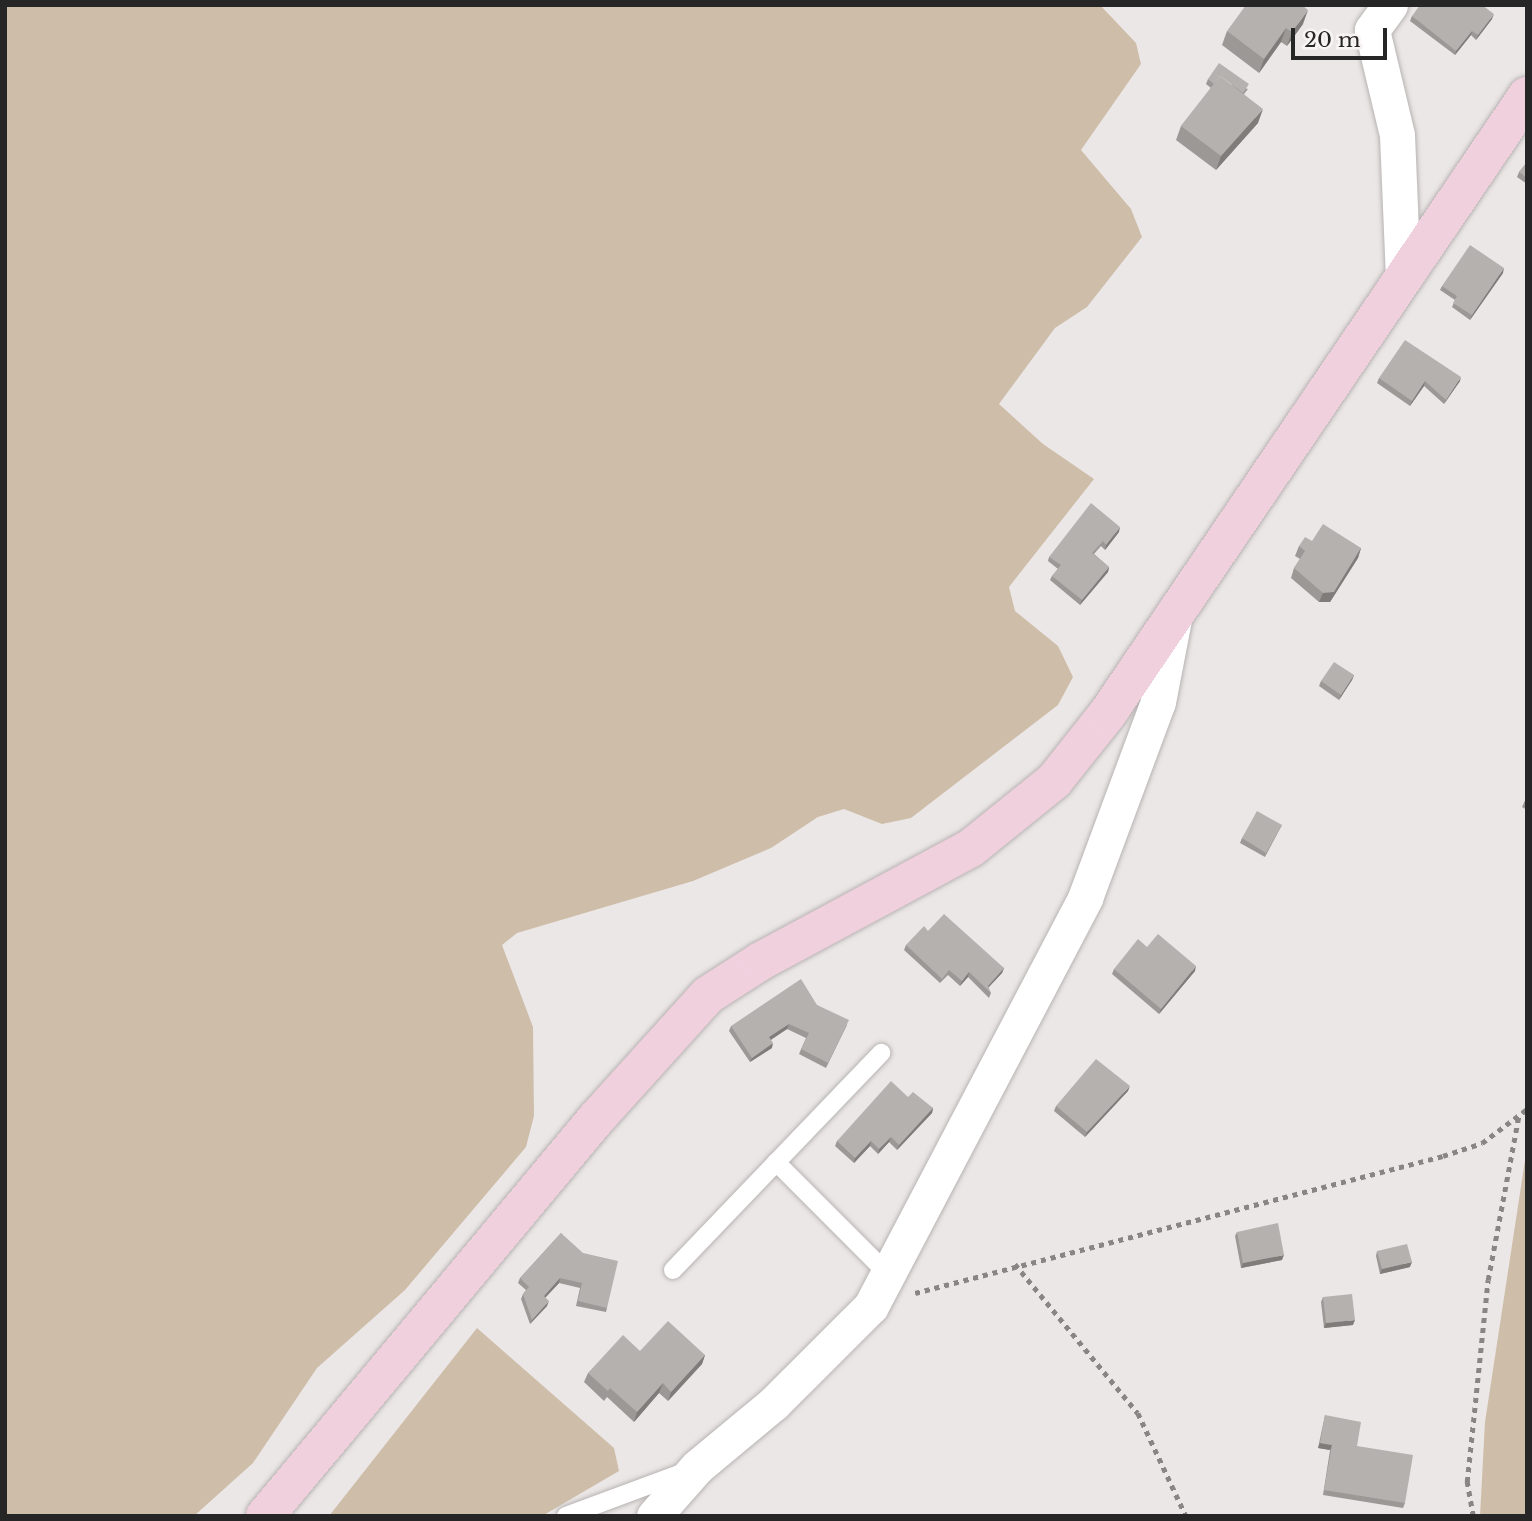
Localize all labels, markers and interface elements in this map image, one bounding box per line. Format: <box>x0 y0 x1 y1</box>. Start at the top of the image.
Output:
scale bar <box>1294 14 1390 58</box>
text: 20 m <box>1304 27 1361 53</box>

